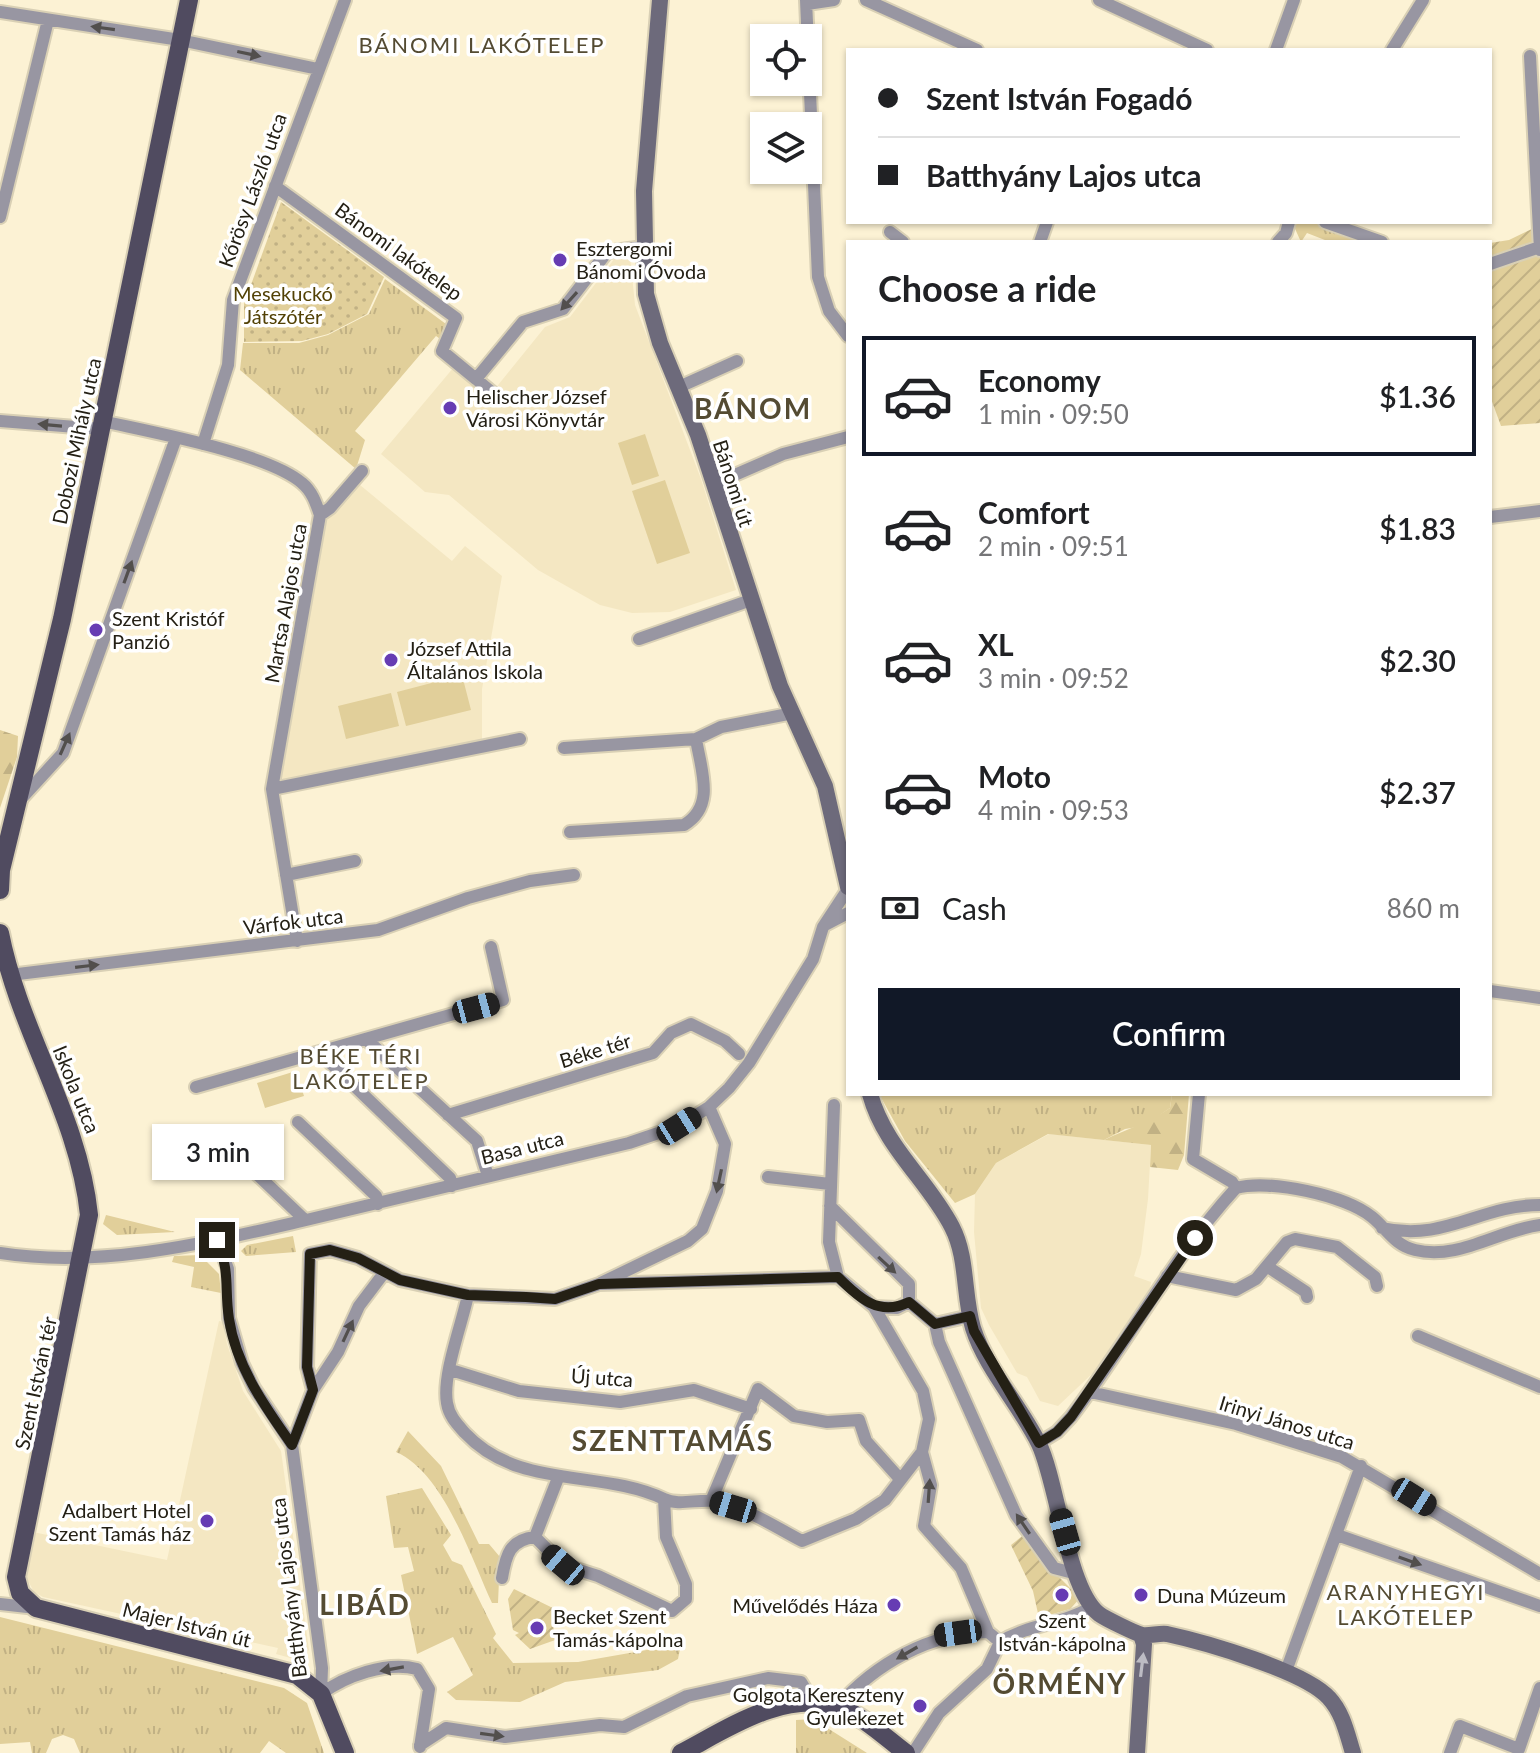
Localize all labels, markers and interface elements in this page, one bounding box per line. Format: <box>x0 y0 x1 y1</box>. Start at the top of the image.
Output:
one-way arrow <box>90 21 115 34</box>
map controls <box>750 24 822 184</box>
button: locate <box>750 24 822 96</box>
district label: BÁNOMI LAKÓTELEP <box>358 31 606 58</box>
one-way arrow <box>237 48 262 61</box>
text: Szent István Fogadó <box>926 80 1193 116</box>
street label: Kőrösy László utca <box>213 110 291 270</box>
button: layers <box>750 112 822 184</box>
text: Batthyány Lajos utca <box>926 157 1201 193</box>
street label: Bánomi lakótelep <box>331 197 467 305</box>
place label: Esztergomi Bánomi Óvoda <box>576 236 706 283</box>
marker: Esztergomi Bánomi Óvoda <box>551 251 569 269</box>
text: Choose a ride <box>878 266 1097 310</box>
park label: Mesekuckó Játszótér <box>233 281 333 328</box>
one-way arrow <box>561 290 578 310</box>
street label: Dobozi Mihály utca <box>47 356 105 526</box>
icon: car <box>882 360 954 432</box>
text: Economy <box>978 362 1101 398</box>
text: $1.36 <box>1379 378 1456 414</box>
place label: Helischer József Városi Könyvtár <box>466 384 607 431</box>
district label: BÁNOM <box>694 391 812 425</box>
text: 1 min · 09:50 <box>978 398 1129 430</box>
marker: Helischer József Városi Könyvtár <box>441 399 459 417</box>
one-way arrow <box>37 418 62 431</box>
street label: Bánomi út <box>709 437 759 529</box>
icon: car <box>882 492 954 564</box>
text: Comfort <box>978 494 1090 530</box>
text: $1.83 <box>1379 510 1456 546</box>
street label: Martsa Alajos utca <box>259 521 311 685</box>
text: 2 min · 09:51 <box>978 530 1129 562</box>
one-way arrow <box>122 560 135 584</box>
place label: Szent Kristóf Panzió <box>112 606 224 653</box>
marker: Szent Kristóf Panzió <box>87 621 105 639</box>
icon: car <box>882 624 954 696</box>
text: XL <box>978 626 1014 662</box>
place label: József Attila Általános Iskola <box>407 636 543 683</box>
text: $2.30 <box>1379 642 1456 678</box>
marker: József Attila Általános Iskola <box>382 651 400 669</box>
text: 3 min · 09:52 <box>978 662 1129 694</box>
one-way arrow <box>59 732 72 756</box>
icon: car <box>882 756 954 828</box>
text: Moto <box>978 758 1051 794</box>
text: $2.37 <box>1379 774 1456 810</box>
text: 4 min · 09:53 <box>978 794 1129 826</box>
icon: cash <box>878 886 922 930</box>
text: Cash <box>942 890 1007 926</box>
text: 860 m <box>1387 892 1460 924</box>
street label: Várfok utca <box>242 903 344 939</box>
one-way arrow <box>75 959 100 972</box>
button: Confirm <box>878 988 1460 1080</box>
car <box>450 990 502 1026</box>
street label: Béke tér <box>556 1028 634 1072</box>
street label: Iskola utca <box>49 1042 105 1136</box>
district label: BÉKE TÉRI LAKÓTELEP <box>292 1042 430 1094</box>
car <box>652 1103 706 1149</box>
callout: 3 min <box>151 1124 283 1180</box>
street label: Basa utca <box>478 1125 566 1169</box>
text: 3 min <box>186 1136 250 1168</box>
one-way arrow <box>712 1169 725 1194</box>
route start <box>1177 1220 1213 1256</box>
route end <box>199 1222 235 1258</box>
one-way arrow <box>878 1255 897 1273</box>
street label: Szent István tér <box>9 1313 61 1452</box>
one-way arrow <box>341 1319 355 1342</box>
street label: Új utca <box>570 1363 634 1391</box>
street label: Irinyi János utca <box>1216 1390 1358 1454</box>
district label: SZENTTAMÁS <box>572 1423 774 1457</box>
car <box>1387 1474 1441 1520</box>
one-way arrow <box>923 1478 936 1503</box>
car <box>707 1489 759 1525</box>
street label: Batthyány Lajos utca <box>265 1497 311 1679</box>
place label: Adalbert Hotel Szent Tamás ház <box>49 1498 191 1545</box>
car <box>1047 1506 1083 1558</box>
marker: Adalbert Hotel Szent Tamás ház <box>198 1512 216 1530</box>
one-way arrow <box>1016 1513 1031 1534</box>
car <box>537 1540 589 1590</box>
one-way arrow <box>1398 1555 1422 1568</box>
district label: ARANYHEGYI LAKÓTELEP <box>1327 1578 1485 1630</box>
place label: Duna Múzeum <box>1157 1583 1286 1607</box>
marker: Szent István-kápolna <box>1053 1586 1071 1604</box>
marker: Duna Múzeum <box>1132 1586 1150 1604</box>
district label: LIBÁD <box>319 1587 411 1621</box>
place label: Művelődés Háza <box>732 1593 878 1617</box>
street label: Majer István út <box>120 1596 254 1652</box>
marker: Művelődés Háza <box>885 1596 903 1614</box>
place label: Becket Szent Tamás-kápolna <box>553 1604 683 1651</box>
place label: Szent István-kápolna <box>998 1608 1126 1655</box>
car <box>933 1618 983 1648</box>
marker: Becket Szent Tamás-kápolna <box>528 1619 546 1637</box>
one-way arrow <box>896 1646 918 1660</box>
one-way arrow <box>1135 1653 1148 1678</box>
one-way arrow <box>379 1663 404 1675</box>
district label: ÖRMÉNY <box>993 1666 1127 1700</box>
place label: Golgota Kereszteny Gyulekezet <box>733 1682 905 1729</box>
marker: Golgota Kereszteny Gyulekezet <box>911 1697 929 1715</box>
one-way arrow <box>480 1728 505 1741</box>

